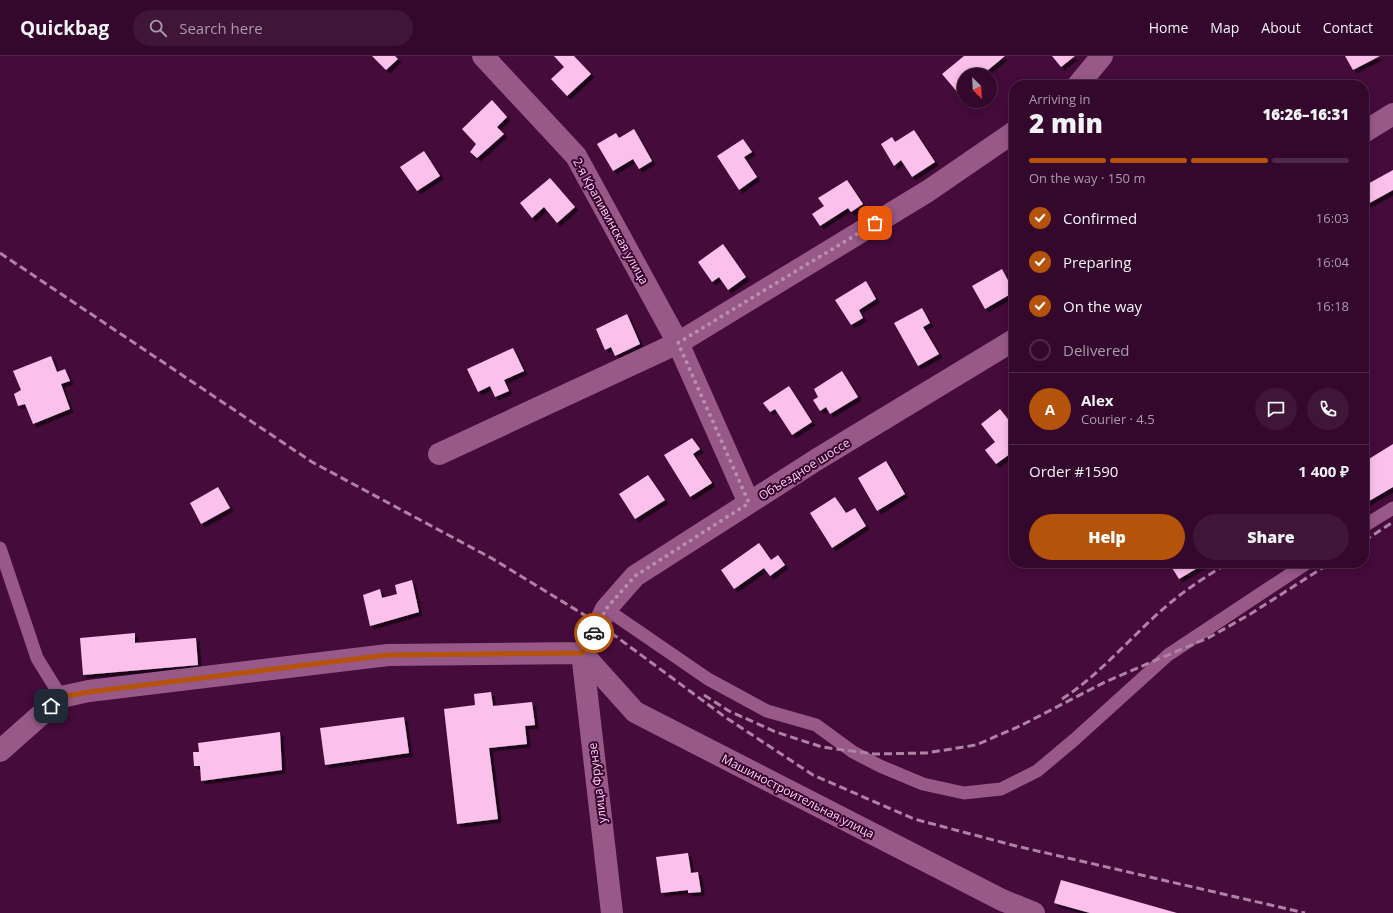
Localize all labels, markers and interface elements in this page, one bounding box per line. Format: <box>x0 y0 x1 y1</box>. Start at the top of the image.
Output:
search box <box>133 10 413 46</box>
text: Quickbag <box>20 15 109 41</box>
icon: search <box>147 17 169 39</box>
text: Search here <box>179 18 263 38</box>
text: Home <box>1149 18 1188 37</box>
text: Map <box>1210 18 1239 37</box>
text: About <box>1261 18 1301 37</box>
text: Contact <box>1323 18 1373 37</box>
north arrow <box>957 68 997 108</box>
map controls <box>957 68 997 108</box>
text: Arriving in <box>1029 90 1091 108</box>
text: 16:26–16:31 <box>1263 104 1349 124</box>
text: 2 min <box>1029 105 1103 141</box>
street label: 2-я Крапивинская улица <box>569 155 653 287</box>
text: On the way · 150 m <box>1029 169 1145 187</box>
pin <box>858 206 892 240</box>
icon: check <box>1029 207 1051 229</box>
text: Confirmed <box>1063 208 1137 228</box>
text: 16:03 <box>1316 209 1349 227</box>
icon: bag <box>864 212 886 234</box>
icon: check <box>1029 251 1051 273</box>
text: Preparing <box>1063 252 1131 272</box>
text: 16:04 <box>1316 253 1349 271</box>
icon: check <box>1029 295 1051 317</box>
text: On the way <box>1063 296 1142 316</box>
text: 16:18 <box>1316 297 1349 315</box>
text: Delivered <box>1063 340 1130 360</box>
button: chat <box>1255 388 1297 430</box>
button: phone <box>1307 388 1349 430</box>
text: Alex <box>1081 390 1113 410</box>
text: A <box>1045 399 1055 419</box>
text: Courier · 4.5 <box>1081 410 1155 428</box>
street label: Объездное шоссе <box>755 434 853 504</box>
text: Order #1590 <box>1029 461 1118 481</box>
text: 1 400 ₽ <box>1298 461 1349 481</box>
button: Help <box>1029 514 1185 560</box>
button: Share <box>1193 514 1349 560</box>
courier <box>574 613 614 653</box>
icon: car <box>583 622 605 644</box>
pin <box>34 689 68 723</box>
icon: home <box>40 695 62 717</box>
street label: улица Фрунзе <box>584 742 610 824</box>
street label: Машиностроительная улица <box>719 750 877 842</box>

